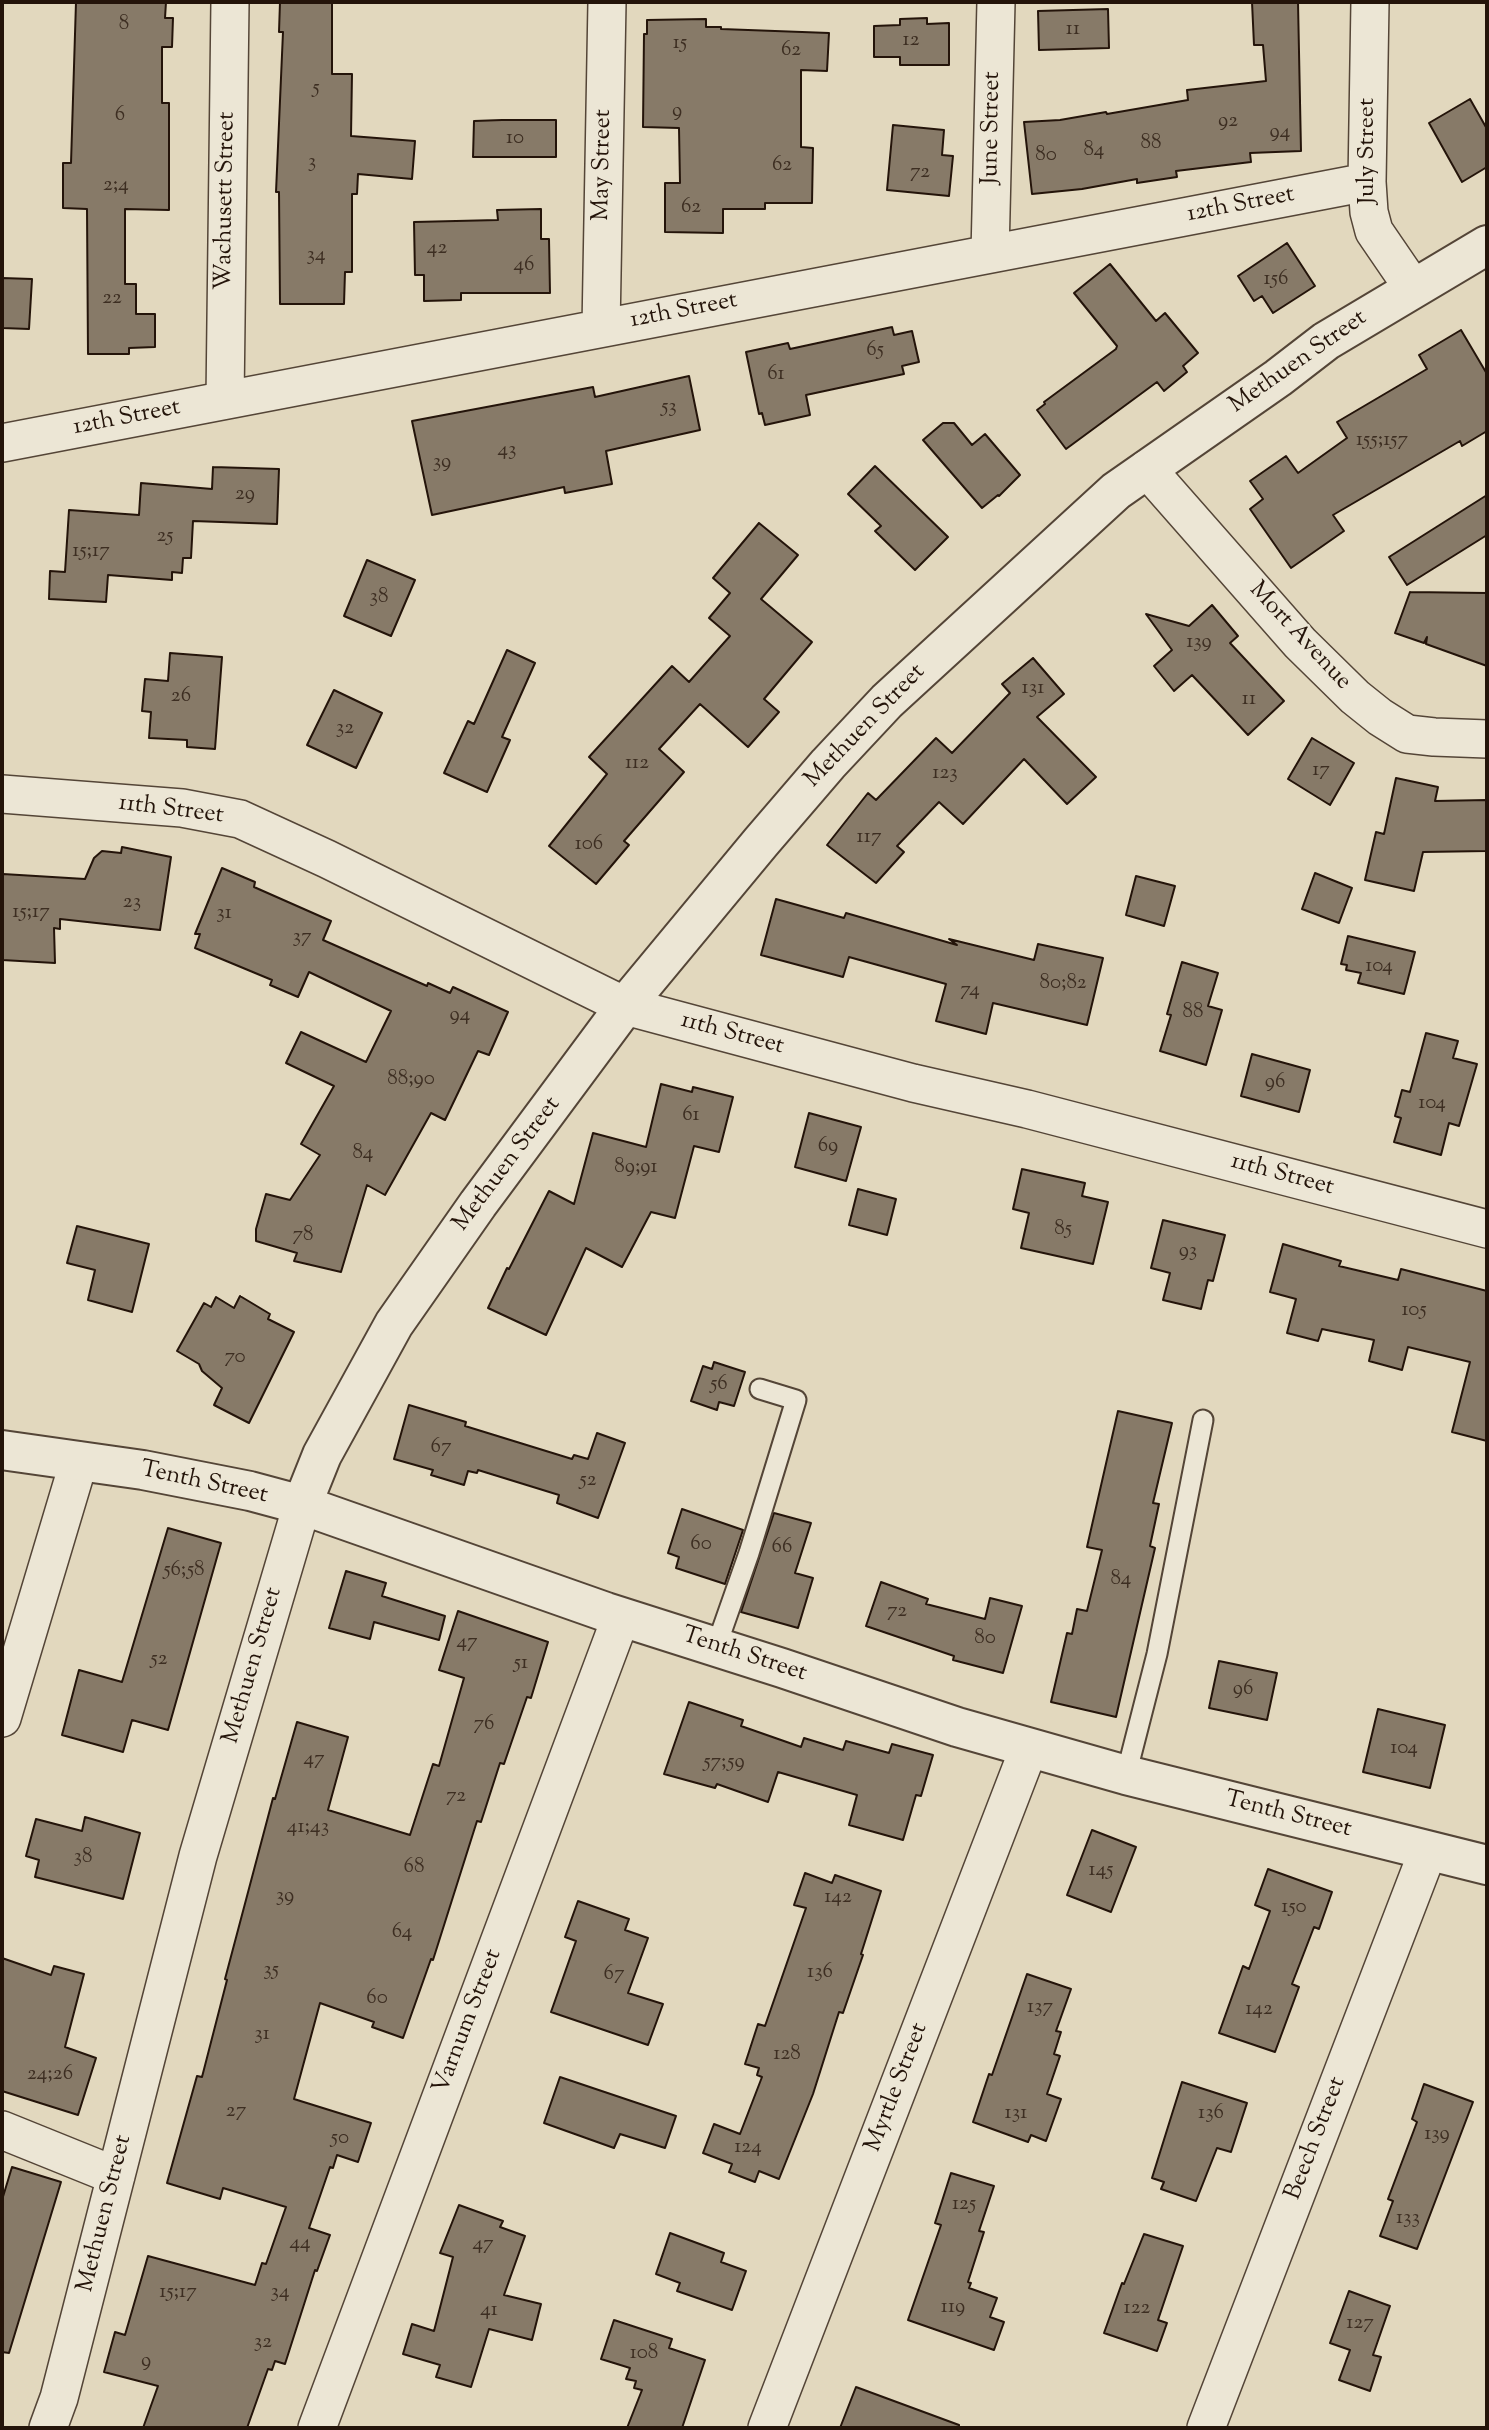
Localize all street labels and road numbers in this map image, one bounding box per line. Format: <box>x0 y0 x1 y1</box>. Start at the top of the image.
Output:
street label: June Street <box>978 71 1008 185</box>
street label: July Street <box>1355 98 1383 204</box>
street label: May Street <box>589 109 619 221</box>
street label: Wachusett Street <box>211 112 243 290</box>
street label: 12th Street <box>1185 181 1297 231</box>
street label: 12th Street <box>628 287 740 337</box>
street label: Methuen Street <box>1225 305 1373 421</box>
street label: 12th Street <box>71 394 183 444</box>
street label: Mort Avenue <box>1242 577 1356 697</box>
street label: Methuen Street <box>800 659 932 795</box>
street label: 11th Street <box>117 790 225 832</box>
street label: 11th Street <box>677 1007 787 1063</box>
street label: Methuen Street <box>448 1092 568 1238</box>
street label: 11th Street <box>1227 1148 1337 1204</box>
street label: Tenth Street <box>138 1456 270 1512</box>
street label: Methuen Street <box>218 1585 290 1747</box>
street label: Tenth Street <box>678 1622 810 1690</box>
street label: Tenth Street <box>1222 1786 1354 1846</box>
street label: Varnum Street <box>428 1946 510 2098</box>
street label: Myrtle Street <box>860 2020 936 2156</box>
street label: Beech Street <box>1280 2073 1354 2205</box>
street label: Methuen Street <box>73 2132 139 2296</box>

